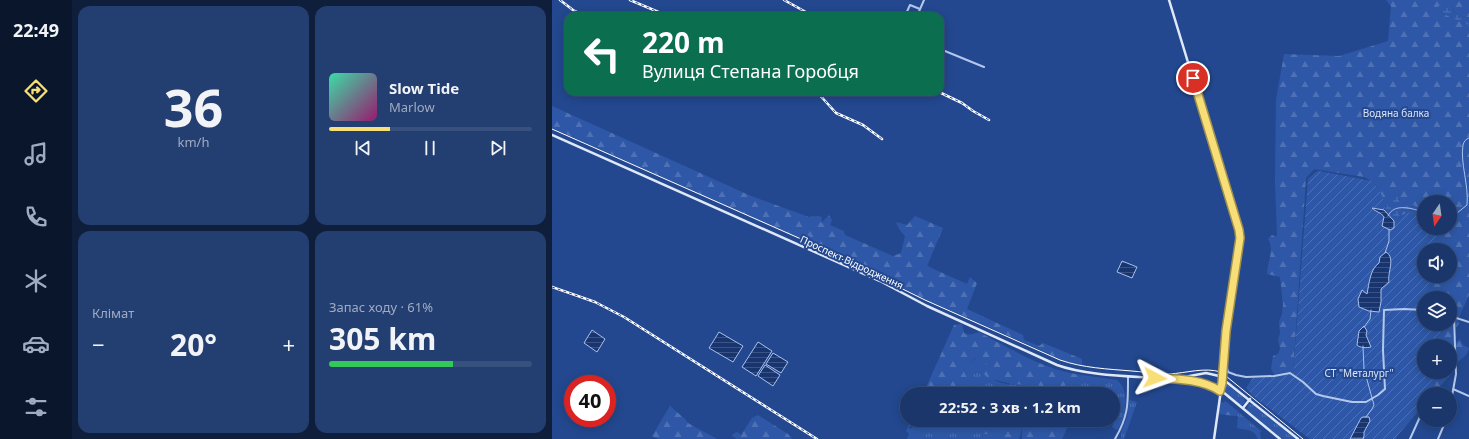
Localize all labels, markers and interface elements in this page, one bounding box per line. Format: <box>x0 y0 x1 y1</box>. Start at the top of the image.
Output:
text: 22:49 <box>13 18 59 42</box>
text: 220 m <box>642 23 725 61</box>
icon: left <box>576 28 628 80</box>
text: Вулиця Степана Горобця <box>642 59 859 83</box>
pin <box>1176 61 1210 95</box>
icon: arrive <box>1182 67 1204 89</box>
text: 36 <box>164 71 223 142</box>
icon: directions <box>22 77 50 105</box>
text: Slow Tide <box>389 78 459 98</box>
text: Marlow <box>389 98 435 116</box>
park label: Водяна балка <box>1363 106 1429 120</box>
text: km/h <box>178 133 209 151</box>
icon: previous <box>352 137 374 159</box>
icon: pause <box>419 137 441 159</box>
icon: next <box>487 137 509 159</box>
icon: music <box>22 140 50 168</box>
north arrow <box>1417 195 1457 235</box>
map controls <box>1417 195 1457 427</box>
icon: phone <box>22 203 50 231</box>
street label: Проспект Відродження <box>798 232 906 292</box>
button: sound <box>1417 243 1457 283</box>
icon: climate <box>22 267 50 295</box>
button: layers <box>1417 291 1457 331</box>
text: Запас ходу · 61% <box>329 298 433 316</box>
text: Клімат <box>92 304 134 322</box>
text: 305 km <box>329 318 436 359</box>
text: 20° <box>170 324 217 365</box>
text: − <box>92 329 105 359</box>
text: + <box>282 329 295 359</box>
icon: car <box>22 330 50 358</box>
button: + <box>1417 339 1457 379</box>
position arrow <box>1134 357 1176 399</box>
park label: СТ "Металург" <box>1324 366 1394 380</box>
speed limit sign: 40 <box>564 375 616 427</box>
button: − <box>1417 387 1457 427</box>
icon: filters <box>22 393 50 421</box>
text: 22:52 · 3 хв · 1.2 km <box>939 397 1081 417</box>

